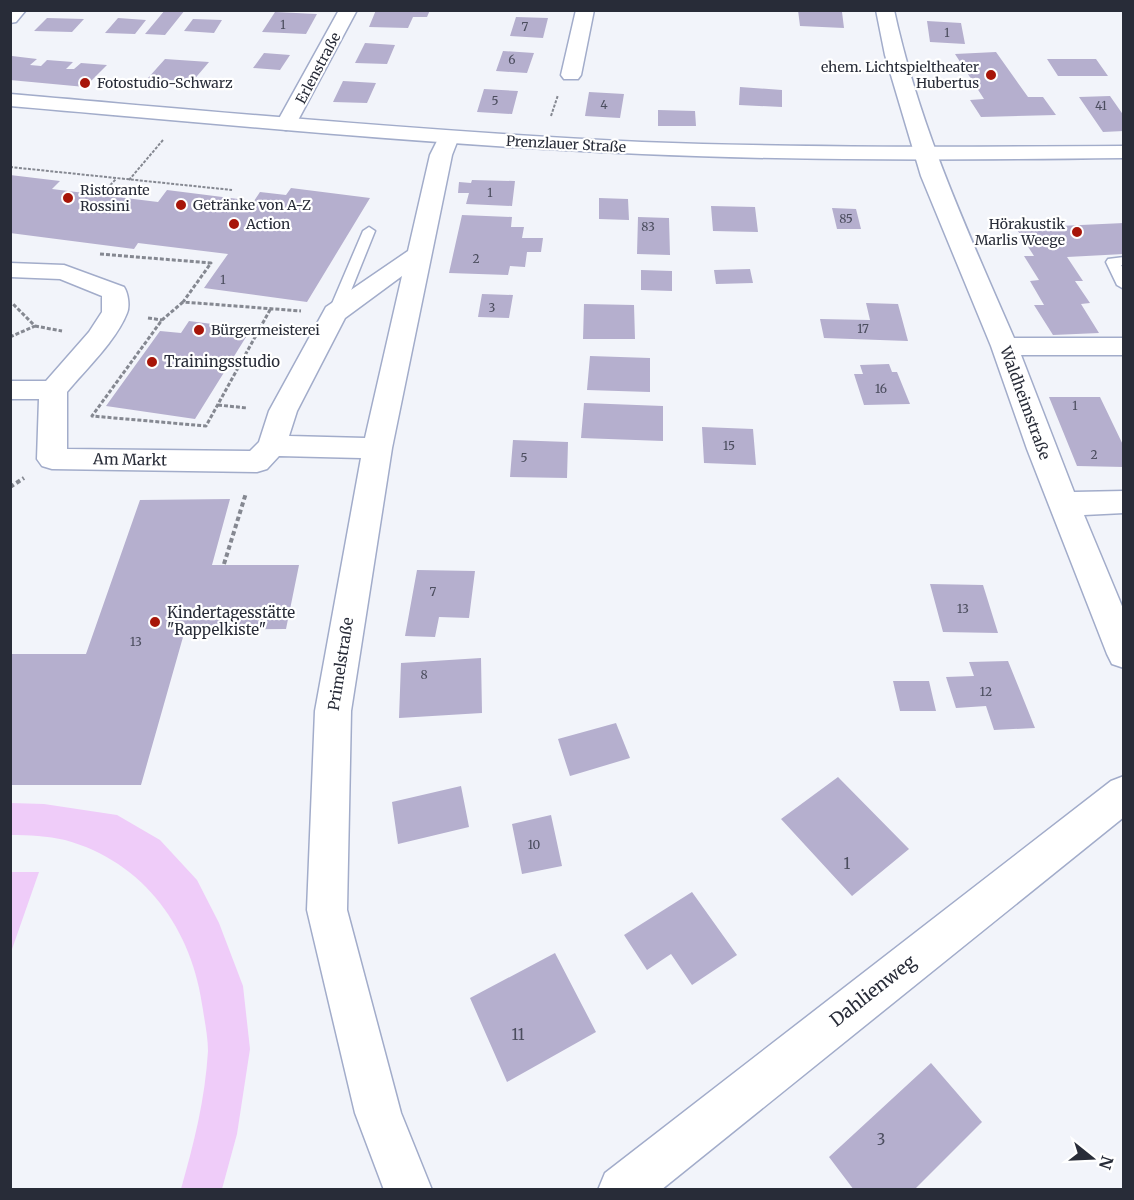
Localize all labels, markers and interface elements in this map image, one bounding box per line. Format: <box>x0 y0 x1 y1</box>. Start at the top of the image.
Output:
house number: 1 <box>280 17 286 32</box>
house number: 7 <box>522 19 529 34</box>
house number: 1 <box>944 25 950 40</box>
street label: Erlenstraße <box>292 29 344 107</box>
house number: 6 <box>508 52 516 67</box>
place label: ehem. Lichtspieltheater Hubertus <box>821 58 979 92</box>
marker: ehem. Lichtspieltheater Hubertus <box>984 68 998 82</box>
place label: Fotostudio-Schwarz <box>97 74 233 92</box>
marker: Fotostudio-Schwarz <box>78 76 92 90</box>
house number: 5 <box>491 93 499 108</box>
house number: 4 <box>600 97 608 112</box>
house number: 41 <box>1095 98 1108 113</box>
street label: Prenzlauer Straße <box>505 132 627 156</box>
place label: Ristorante Rossini <box>80 181 150 215</box>
house number: 1 <box>487 185 493 200</box>
marker: Ristorante Rossini <box>61 191 75 205</box>
place label: Getränke von A-Z <box>193 196 311 214</box>
marker: Getränke von A-Z <box>174 198 188 212</box>
house number: 85 <box>839 211 853 226</box>
place label: Action <box>245 215 290 233</box>
place label: Hörakustik Marlis Weege <box>975 215 1065 249</box>
marker: Action <box>227 217 241 231</box>
house number: 83 <box>641 219 655 234</box>
marker: Hörakustik Marlis Weege <box>1070 225 1084 239</box>
house number: 2 <box>472 251 480 266</box>
house number: 1 <box>220 272 226 287</box>
house number: 3 <box>489 300 496 315</box>
place label: Bürgermeisterei <box>211 321 320 339</box>
house number: 17 <box>857 321 869 336</box>
marker: Bürgermeisterei <box>192 323 206 337</box>
street label: Waldheimstraße <box>996 343 1055 462</box>
place label: Trainingsstudio <box>164 352 280 371</box>
marker: Trainingsstudio <box>145 355 159 369</box>
house number: 16 <box>875 381 887 396</box>
house number: 1 <box>1072 398 1078 413</box>
house number: 15 <box>723 438 735 453</box>
house number: 2 <box>1090 447 1098 462</box>
street label: Am Markt <box>92 449 167 470</box>
house number: 5 <box>520 450 528 465</box>
house number: 7 <box>430 584 437 599</box>
house number: 13 <box>957 601 969 616</box>
place label: Kindertagesstätte "Rappelkiste" <box>167 603 295 639</box>
marker: Kindertagesstätte "Rappelkiste" <box>148 615 162 629</box>
street label: Primelstraße <box>324 616 357 712</box>
house number: 13 <box>130 634 142 649</box>
house number: 8 <box>420 667 428 682</box>
house number: 12 <box>980 684 992 699</box>
house number: 10 <box>528 837 541 852</box>
house number: 1 <box>844 854 851 873</box>
street label: Dahlienweg <box>825 950 920 1031</box>
house number: 11 <box>511 1025 525 1044</box>
north arrow <box>1062 1128 1122 1188</box>
house number: 3 <box>877 1130 885 1149</box>
text: N <box>1095 1154 1118 1172</box>

